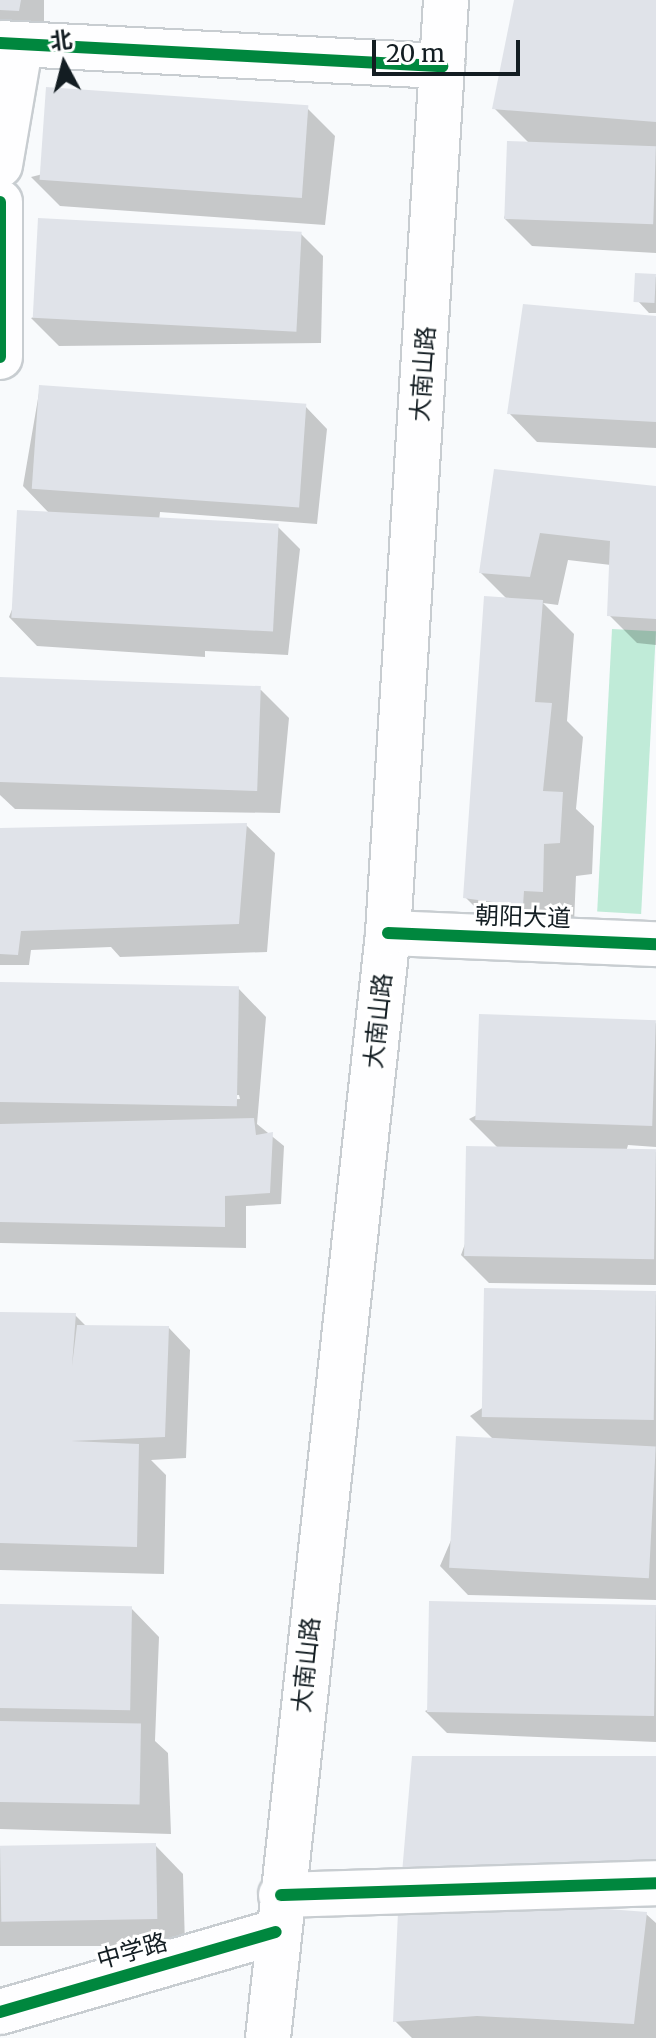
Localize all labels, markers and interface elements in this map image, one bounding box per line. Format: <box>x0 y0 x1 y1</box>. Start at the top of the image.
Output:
north arrow <box>24 24 104 104</box>
scale bar <box>376 24 524 74</box>
text: 北 <box>48 25 74 55</box>
text: 20 m <box>386 38 445 69</box>
street label: 大南山路 <box>405 325 441 423</box>
street label: 朝阳大道 <box>475 901 571 933</box>
street label: 大南山路 <box>359 972 397 1070</box>
street label: 大南山路 <box>287 1616 325 1714</box>
street label: 中学路 <box>93 1927 171 1975</box>

